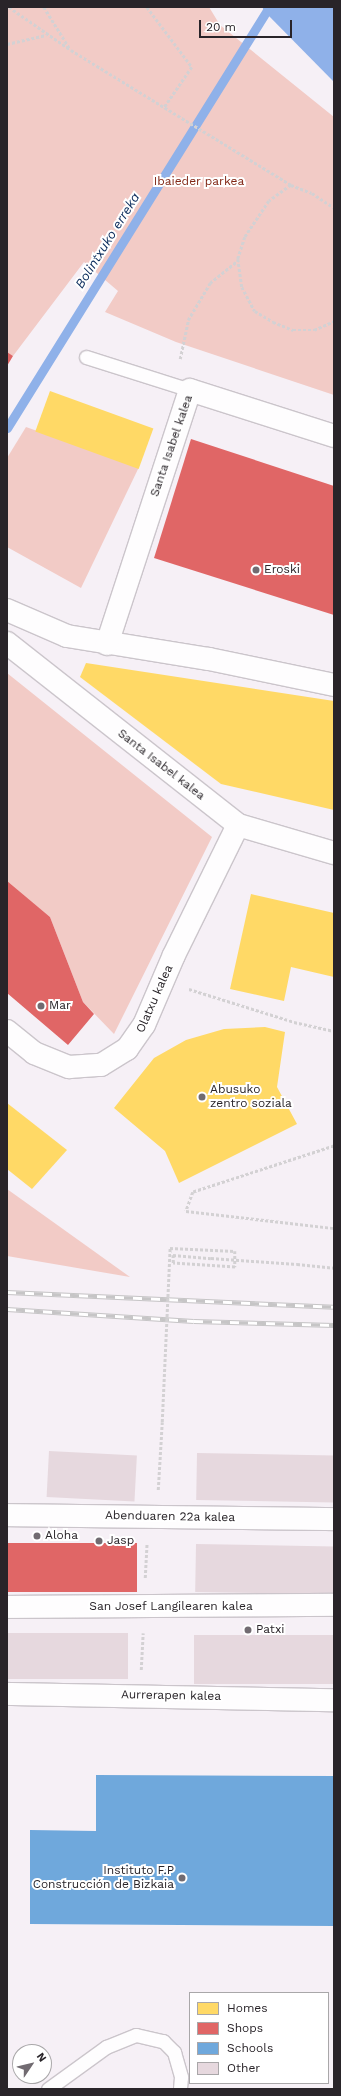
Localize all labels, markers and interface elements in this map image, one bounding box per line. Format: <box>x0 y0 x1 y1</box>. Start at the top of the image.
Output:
scale bar <box>201 12 294 38</box>
text: 20 m <box>206 20 236 34</box>
park label: Ibaieder parkea <box>154 175 244 189</box>
water label: Bolintxuko erreka <box>72 191 144 291</box>
street label: Santa Isabel kalea <box>148 393 196 499</box>
place label: Eroski <box>264 563 300 577</box>
marker: Eroski <box>251 565 261 575</box>
street label: Santa Isabel kalea <box>114 726 208 804</box>
street label: Olatxu kalea <box>134 963 176 1035</box>
place label: Mar <box>49 999 71 1013</box>
marker: Mar <box>36 1001 46 1011</box>
place label: Abusuko zentro soziala <box>210 1083 292 1111</box>
marker: Abusuko zentro soziala <box>197 1092 207 1102</box>
street label: Abenduaren 22a kalea <box>105 1509 235 1525</box>
place label: Aloha <box>45 1529 78 1543</box>
marker: Aloha <box>32 1531 42 1541</box>
place label: Jasp <box>107 1534 134 1548</box>
marker: Jasp <box>94 1536 104 1546</box>
street label: San Josef Langilearen kalea <box>89 1600 253 1614</box>
place label: Patxi <box>256 1623 284 1637</box>
marker: Patxi <box>243 1625 253 1635</box>
street label: Aurrerapen kalea <box>121 1688 221 1704</box>
place label: Instituto F.P Construcción de Bizkaia <box>33 1864 174 1892</box>
marker: Instituto F.P Construcción de Bizkaia <box>177 1873 187 1883</box>
legend <box>189 1992 329 2084</box>
text: Homes <box>227 2001 268 2015</box>
text: Shops <box>227 2021 263 2035</box>
text: Schools <box>227 2041 273 2055</box>
north arrow <box>12 2044 52 2084</box>
text: N <box>34 2050 49 2064</box>
text: Other <box>227 2061 260 2075</box>

